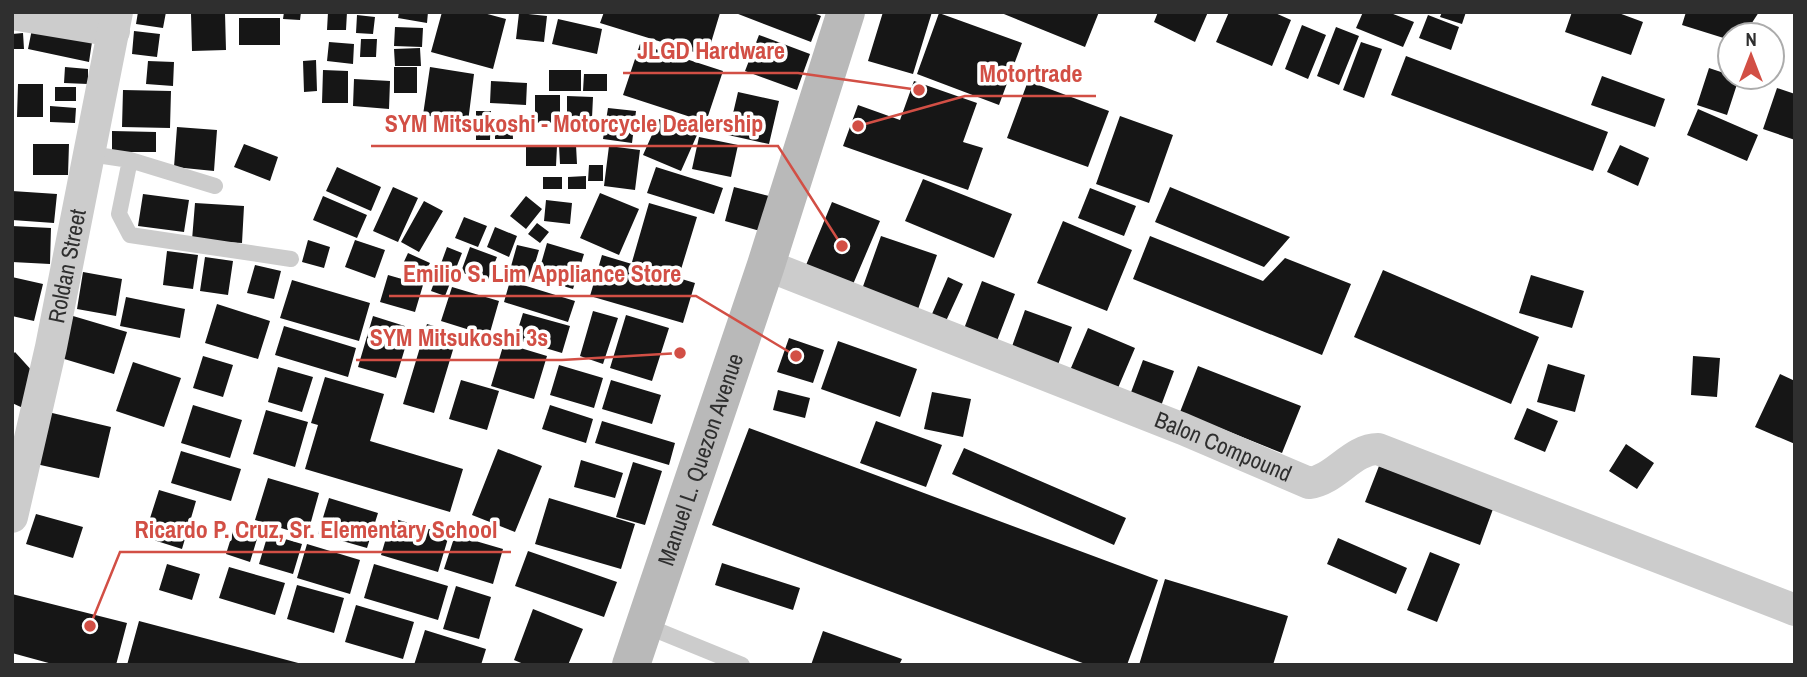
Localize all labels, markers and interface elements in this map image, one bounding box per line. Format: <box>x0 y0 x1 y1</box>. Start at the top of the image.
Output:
north arrow <box>1716 21 1786 91</box>
text: N <box>1745 26 1757 52</box>
callout: JLGD Hardware <box>623 28 798 73</box>
text: JLGD Hardware <box>637 34 785 66</box>
callout: Motortrade <box>965 51 1096 96</box>
text: Motortrade <box>980 57 1082 89</box>
callout: SYM Mitsukoshi - Motorcycle Dealership <box>371 101 778 146</box>
text: SYM Mitsukoshi - Motorcycle Dealership <box>385 107 763 139</box>
street label: Roldan Street <box>40 206 93 326</box>
callout: Emilio S. Lim Appliance Store <box>389 251 696 296</box>
text: Emilio S. Lim Appliance Store <box>403 257 681 289</box>
callout: SYM Mitsukoshi 3s <box>356 315 562 360</box>
text: SYM Mitsukoshi 3s <box>370 321 548 353</box>
street label: Manuel L. Quezon Avenue <box>650 349 750 569</box>
street label: Balon Compound <box>1150 403 1297 489</box>
callout: Ricardo P. Cruz, Sr. Elementary School <box>120 507 511 552</box>
text: Ricardo P. Cruz, Sr. Elementary School <box>135 513 497 545</box>

